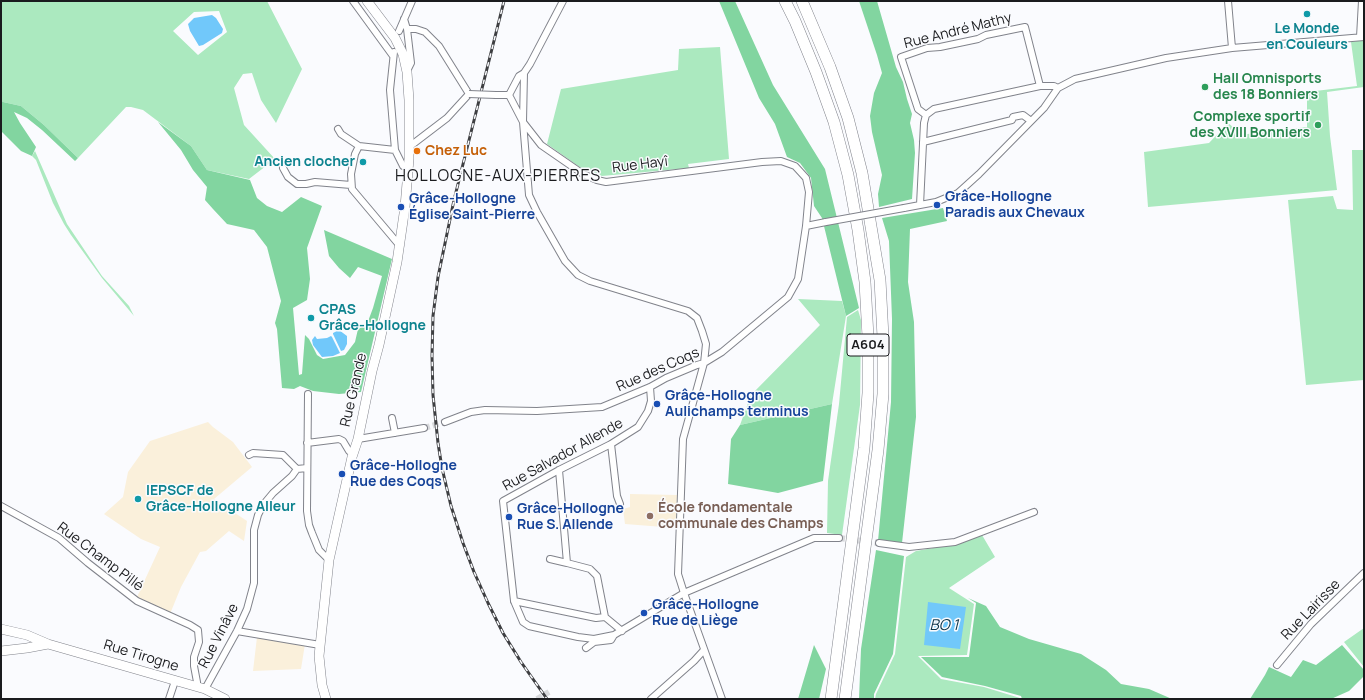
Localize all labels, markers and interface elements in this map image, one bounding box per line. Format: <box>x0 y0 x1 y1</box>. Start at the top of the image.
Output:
street label: Rue André Mathy <box>902 9 1014 53</box>
marker: Le Monde en Couleurs <box>1302 9 1312 19</box>
place label: Le Monde en Couleurs <box>1266 21 1348 54</box>
place label: Hall Omnisports des 18 Bonniers <box>1213 71 1322 104</box>
marker: Hall Omnisports des 18 Bonniers <box>1200 82 1210 92</box>
place label: Complexe sportif des XVIII Bonniers <box>1190 109 1310 142</box>
marker: Complexe sportif des XVIII Bonniers <box>1313 120 1323 130</box>
place label: Chez Luc <box>425 143 487 159</box>
marker: Chez Luc <box>412 146 422 156</box>
street label: Rue Hayî <box>611 153 669 177</box>
place label: Ancien clocher <box>254 154 355 170</box>
marker: Ancien clocher <box>358 157 368 167</box>
district label: HOLLOGNE-AUX-PIERRES <box>395 167 601 187</box>
place label: Grâce-Hollogne Paradis aux Chevaux <box>945 189 1085 222</box>
place label: Grâce-Hollogne Église Saint-Pierre <box>409 191 535 224</box>
marker: Grâce-Hollogne Paradis aux Chevaux <box>932 200 942 210</box>
marker: Grâce-Hollogne Église Saint-Pierre <box>396 202 406 212</box>
place label: CPAS Grâce-Hollogne <box>319 302 426 334</box>
marker: CPAS Grâce-Hollogne <box>306 313 316 323</box>
road number: A604 <box>847 334 889 356</box>
street label: Rue des Coqs <box>614 344 702 396</box>
street label: Rue Grande <box>337 351 371 429</box>
place label: Grâce-Hollogne Aulichamps terminus <box>665 388 809 420</box>
marker: Grâce-Hollogne Aulichamps terminus <box>652 399 662 409</box>
street label: Rue Salvador Allende <box>500 415 626 495</box>
place label: Grâce-Hollogne Rue des Coqs <box>350 458 457 490</box>
marker: Grâce-Hollogne Rue des Coqs <box>337 469 347 479</box>
place label: IEPSCF de Grâce-Hollogne Alleur <box>146 483 296 516</box>
marker: IEPSCF de Grâce-Hollogne Alleur <box>133 494 143 504</box>
place label: École fondamentale communale des Champs <box>658 500 824 532</box>
place label: Grâce-Hollogne Rue S. Allende <box>517 501 624 534</box>
marker: École fondamentale communale des Champs <box>645 511 655 521</box>
marker: Grâce-Hollogne Rue S. Allende <box>504 512 514 522</box>
street label: Rue Champ Pillé <box>54 519 146 595</box>
street label: Rue Lairisse <box>1278 576 1344 644</box>
place label: Grâce-Hollogne Rue de Liège <box>652 597 759 630</box>
street label: Rue Vinâve <box>196 601 242 671</box>
marker: Grâce-Hollogne Rue de Liège <box>639 608 649 618</box>
water label: BO 1 <box>930 617 958 635</box>
street label: Rue Tirogne <box>101 637 181 675</box>

